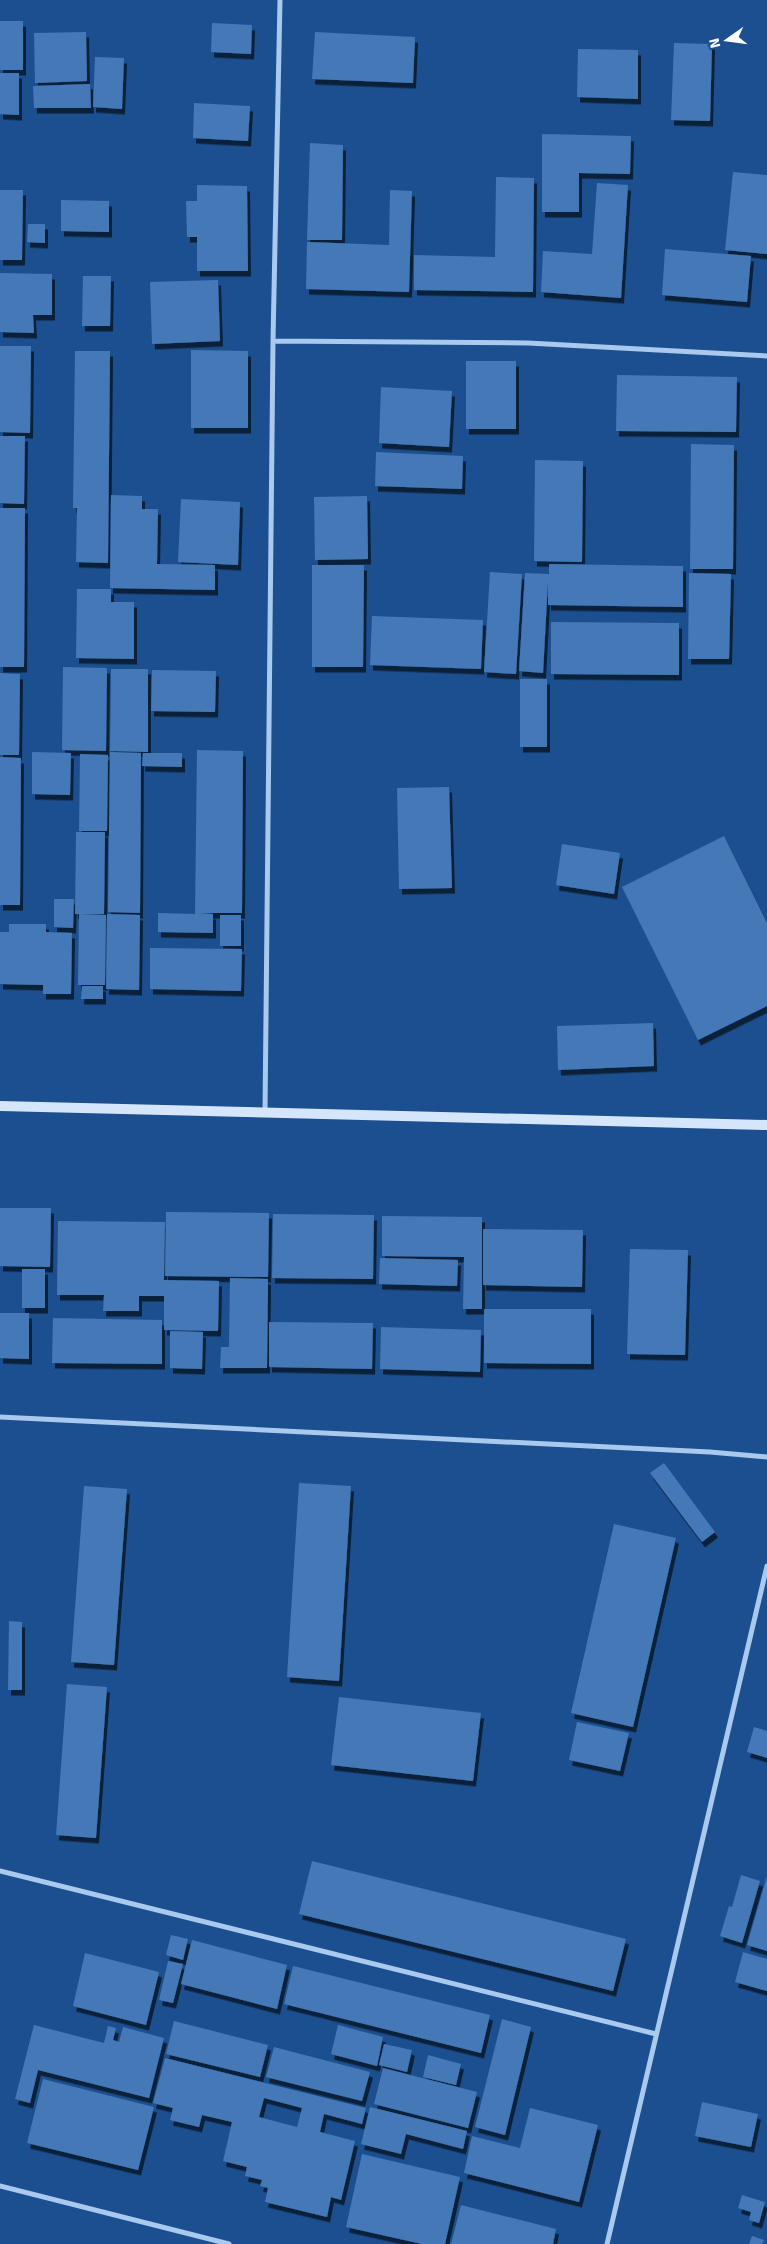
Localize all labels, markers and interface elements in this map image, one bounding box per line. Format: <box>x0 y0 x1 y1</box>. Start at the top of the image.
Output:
north arrow <box>702 15 752 65</box>
text: N <box>705 36 724 50</box>

